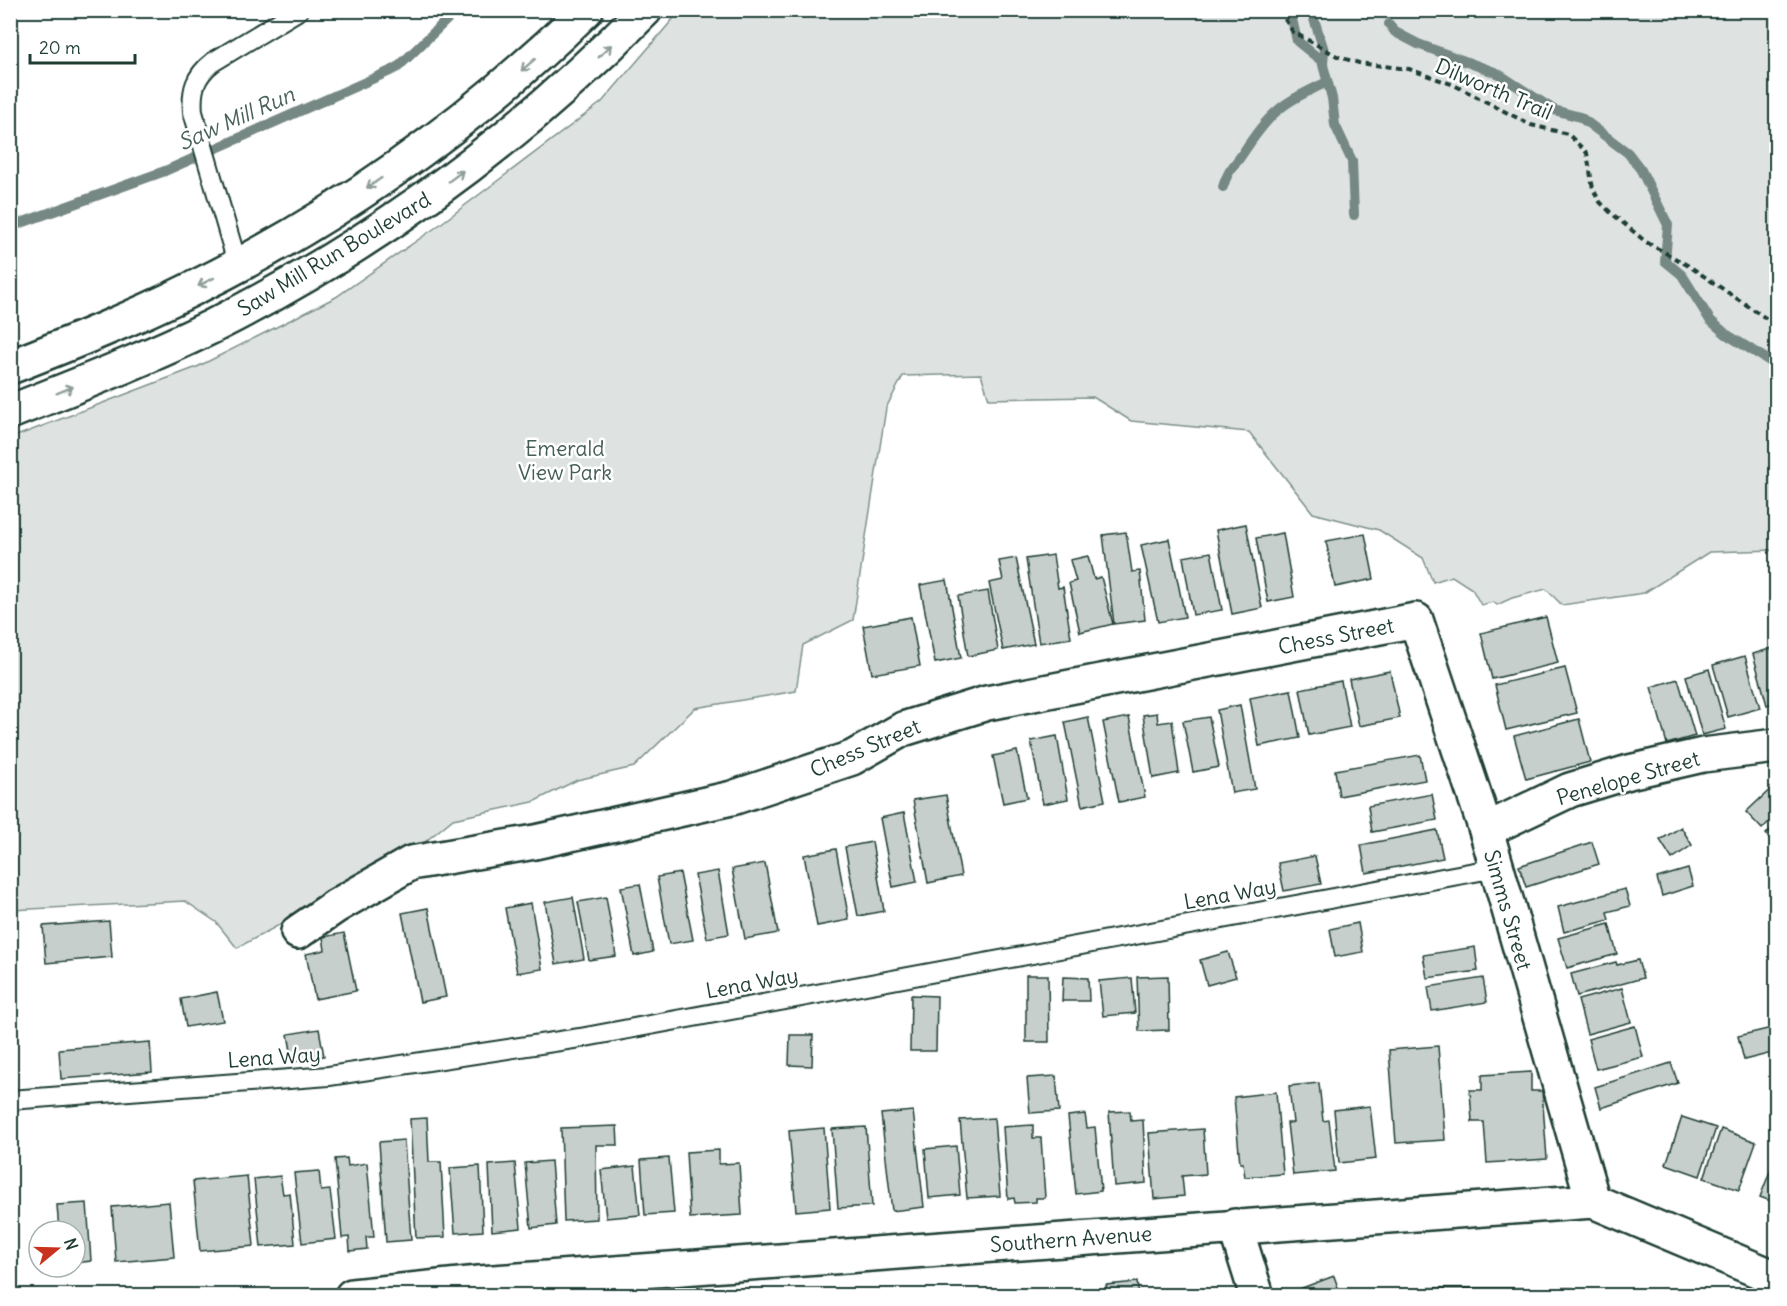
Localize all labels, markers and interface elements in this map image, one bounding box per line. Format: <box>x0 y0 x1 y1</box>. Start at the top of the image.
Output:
scale bar <box>30 27 135 65</box>
text: 20 m <box>39 36 81 59</box>
one-way arrow <box>597 44 612 58</box>
street label: Dilworth Trail <box>1431 52 1557 126</box>
one-way arrow <box>520 58 536 71</box>
water label: Saw Mill Run <box>173 79 300 156</box>
one-way arrow <box>447 170 463 183</box>
one-way arrow <box>365 177 382 190</box>
street label: Saw Mill Run Boulevard <box>233 186 435 322</box>
one-way arrow <box>198 276 215 288</box>
one-way arrow <box>55 384 74 395</box>
park label: Emerald View Park <box>518 435 612 486</box>
street label: Chess Street <box>1276 612 1396 660</box>
street label: Chess Street <box>806 713 924 783</box>
street label: Penelope Street <box>1553 745 1703 811</box>
street label: Simms Street <box>1478 847 1538 973</box>
street label: Lena Way <box>1182 873 1278 915</box>
street label: Lena Way <box>704 962 800 1004</box>
street label: Lena Way <box>226 1040 322 1074</box>
north arrow <box>27 1219 87 1279</box>
street label: Southern Avenue <box>989 1220 1153 1258</box>
text: N <box>60 1236 82 1253</box>

